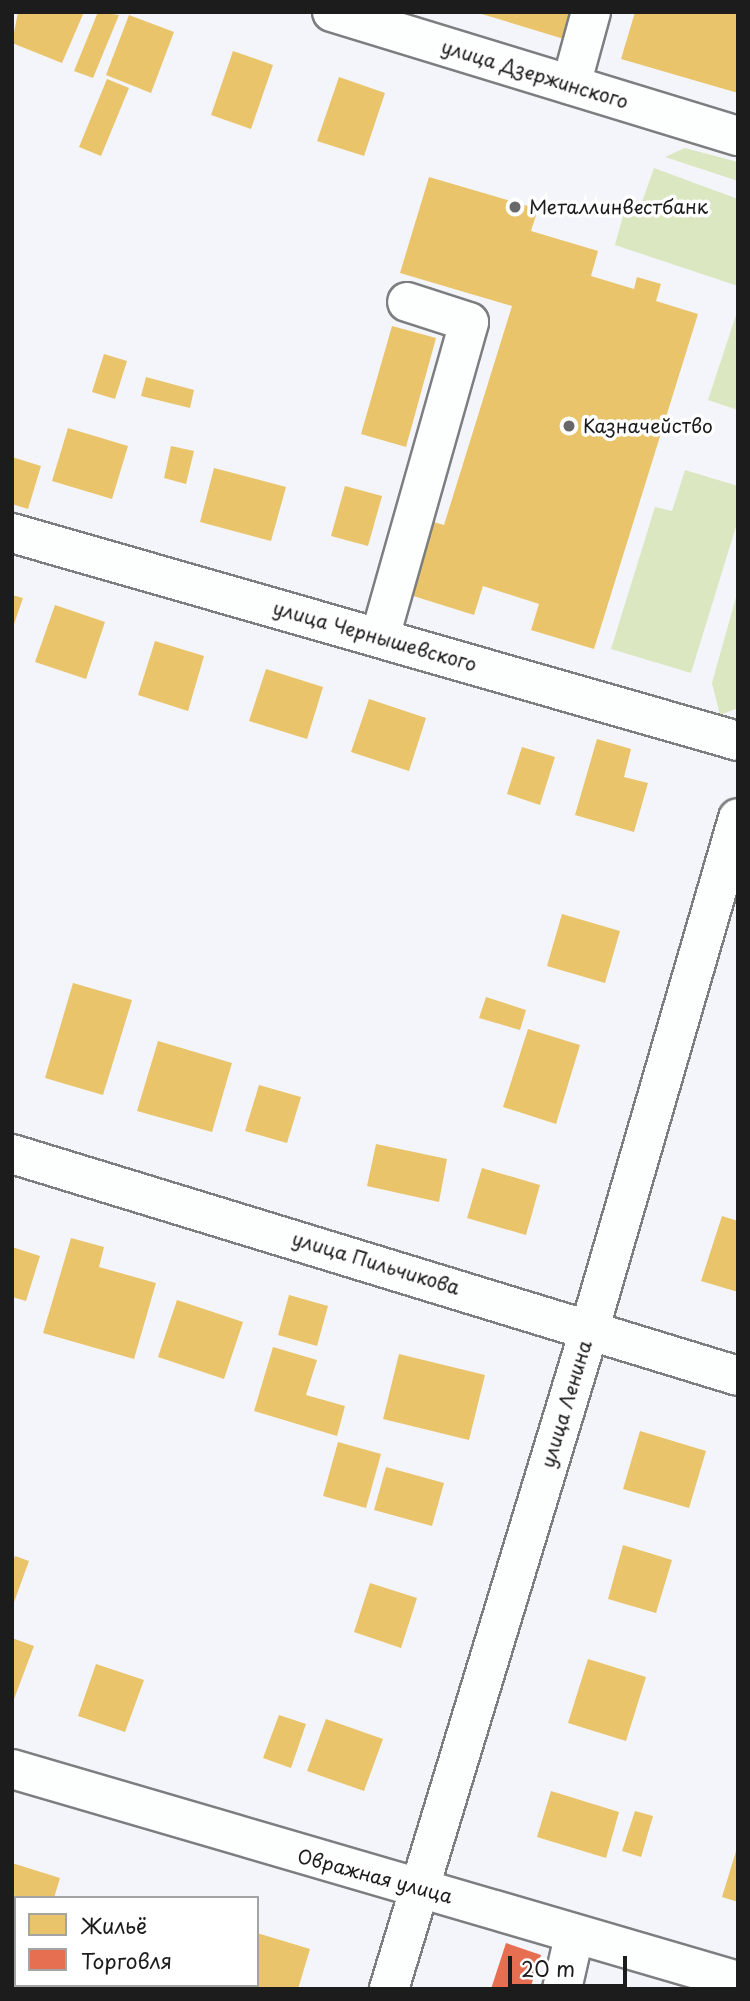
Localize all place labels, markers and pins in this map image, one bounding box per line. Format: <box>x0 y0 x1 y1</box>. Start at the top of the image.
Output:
place label: Металлинвестбанк <box>529 196 708 218</box>
marker: Металлинвестбанк <box>507 199 523 215</box>
place label: Казначейство <box>583 415 713 437</box>
marker: Казначейство <box>561 418 577 434</box>

